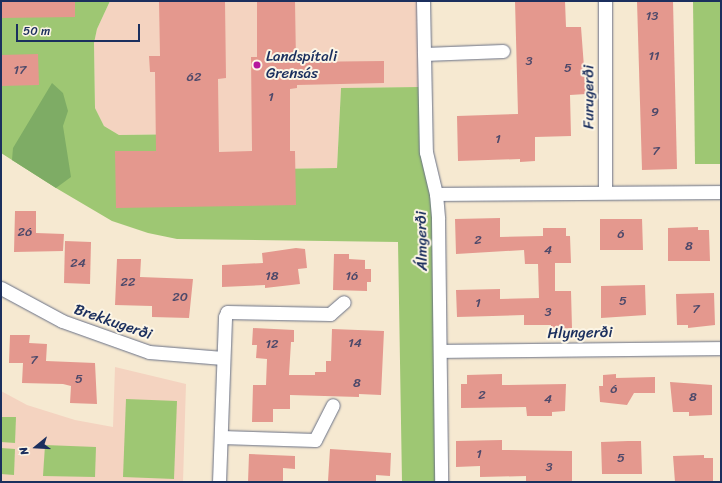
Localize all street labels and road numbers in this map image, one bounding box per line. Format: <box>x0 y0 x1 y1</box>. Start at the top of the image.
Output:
street label: Furugerði <box>580 65 598 129</box>
street label: Álmgerði <box>412 211 432 271</box>
street label: Brekkugerði <box>72 300 154 344</box>
street label: Hlyngerði <box>547 323 613 343</box>

